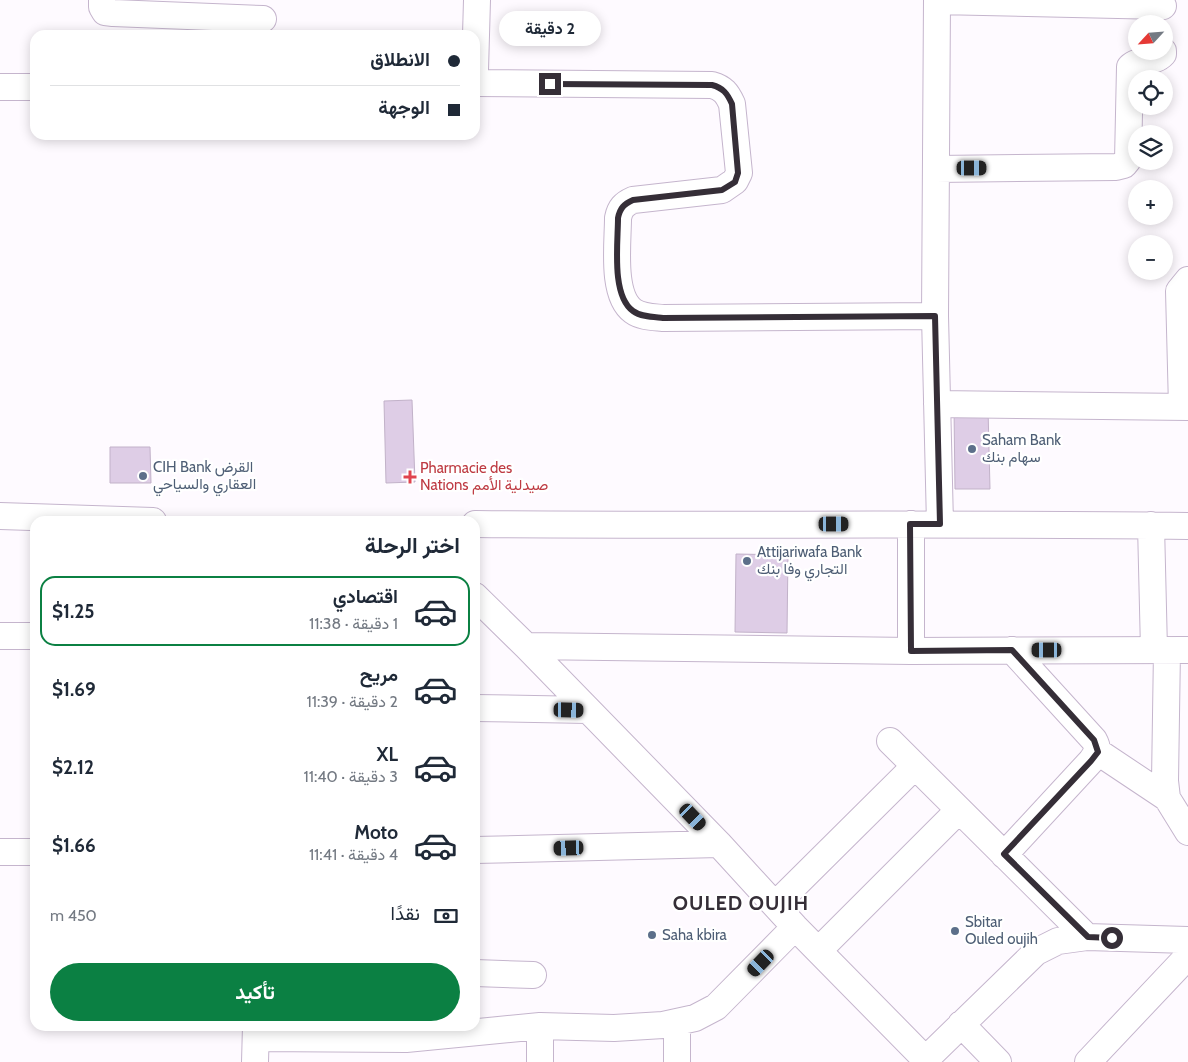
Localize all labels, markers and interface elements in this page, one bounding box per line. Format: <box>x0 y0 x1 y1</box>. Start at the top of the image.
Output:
callout: 2 دقيقة <box>499 12 601 46</box>
north arrow <box>1128 15 1172 60</box>
map controls <box>1128 15 1173 280</box>
text: 2 دقيقة <box>525 19 575 38</box>
text: الانطلاق <box>370 48 430 71</box>
button: locate <box>1128 70 1173 115</box>
route end <box>539 73 561 95</box>
text: الوجهة <box>378 96 430 119</box>
button: layers <box>1128 125 1173 170</box>
car <box>957 161 987 176</box>
button: + <box>1128 180 1173 225</box>
button: − <box>1128 235 1173 280</box>
place label: Saham Bank سهام بنك <box>982 431 1061 467</box>
marker: Saham Bank سهام بنك <box>966 443 978 455</box>
place label: CIH Bank القرض العقاري والسياحي <box>153 458 256 497</box>
place label: Pharmacie des Nations صيدلية الأمم <box>420 459 548 495</box>
marker: CIH Bank القرض العقاري والسياحي <box>137 470 149 482</box>
marker: Pharmacie des Nations صيدلية الأمم <box>404 471 416 483</box>
car <box>819 517 849 532</box>
text: اختر الرحلة <box>365 532 460 559</box>
place label: Attijariwafa Bank التجاري وفا بنك <box>757 543 862 582</box>
marker: Attijariwafa Bank التجاري وفا بنك <box>741 555 753 567</box>
text: اقتصادي <box>333 585 398 608</box>
icon: car <box>413 589 458 634</box>
text: $1.25 <box>52 600 95 623</box>
text: 1 دقيقة · 11:38 <box>309 614 398 633</box>
car <box>1032 643 1062 658</box>
text: مريح <box>360 663 398 686</box>
icon: car <box>413 667 458 712</box>
text: $1.69 <box>52 678 96 701</box>
text: 2 دقيقة · 11:39 <box>306 692 398 711</box>
car <box>553 702 584 718</box>
text: XL <box>377 743 398 766</box>
icon: car <box>413 745 458 790</box>
text: $2.12 <box>52 756 94 779</box>
text: 3 دقيقة · 11:40 <box>304 767 398 786</box>
car <box>677 801 708 833</box>
text: Moto <box>354 821 398 844</box>
icon: car <box>413 823 458 868</box>
text: $1.66 <box>52 834 96 857</box>
car <box>553 840 584 856</box>
text: 4 دقيقة · 11:41 <box>309 845 398 864</box>
district label: OULED OUJIH <box>673 891 809 915</box>
text: نقدًا <box>391 902 420 925</box>
icon: cash <box>432 902 460 930</box>
text: 450 m <box>50 906 97 925</box>
place label: Sbitar Ouled oujih <box>965 913 1038 948</box>
marker: Sbitar Ouled oujih <box>949 925 961 937</box>
place label: Saha kbira <box>662 926 728 944</box>
route start <box>1101 927 1123 949</box>
marker: Saha kbira <box>646 929 658 941</box>
car <box>745 947 776 979</box>
button: تأكيد <box>50 963 460 1021</box>

